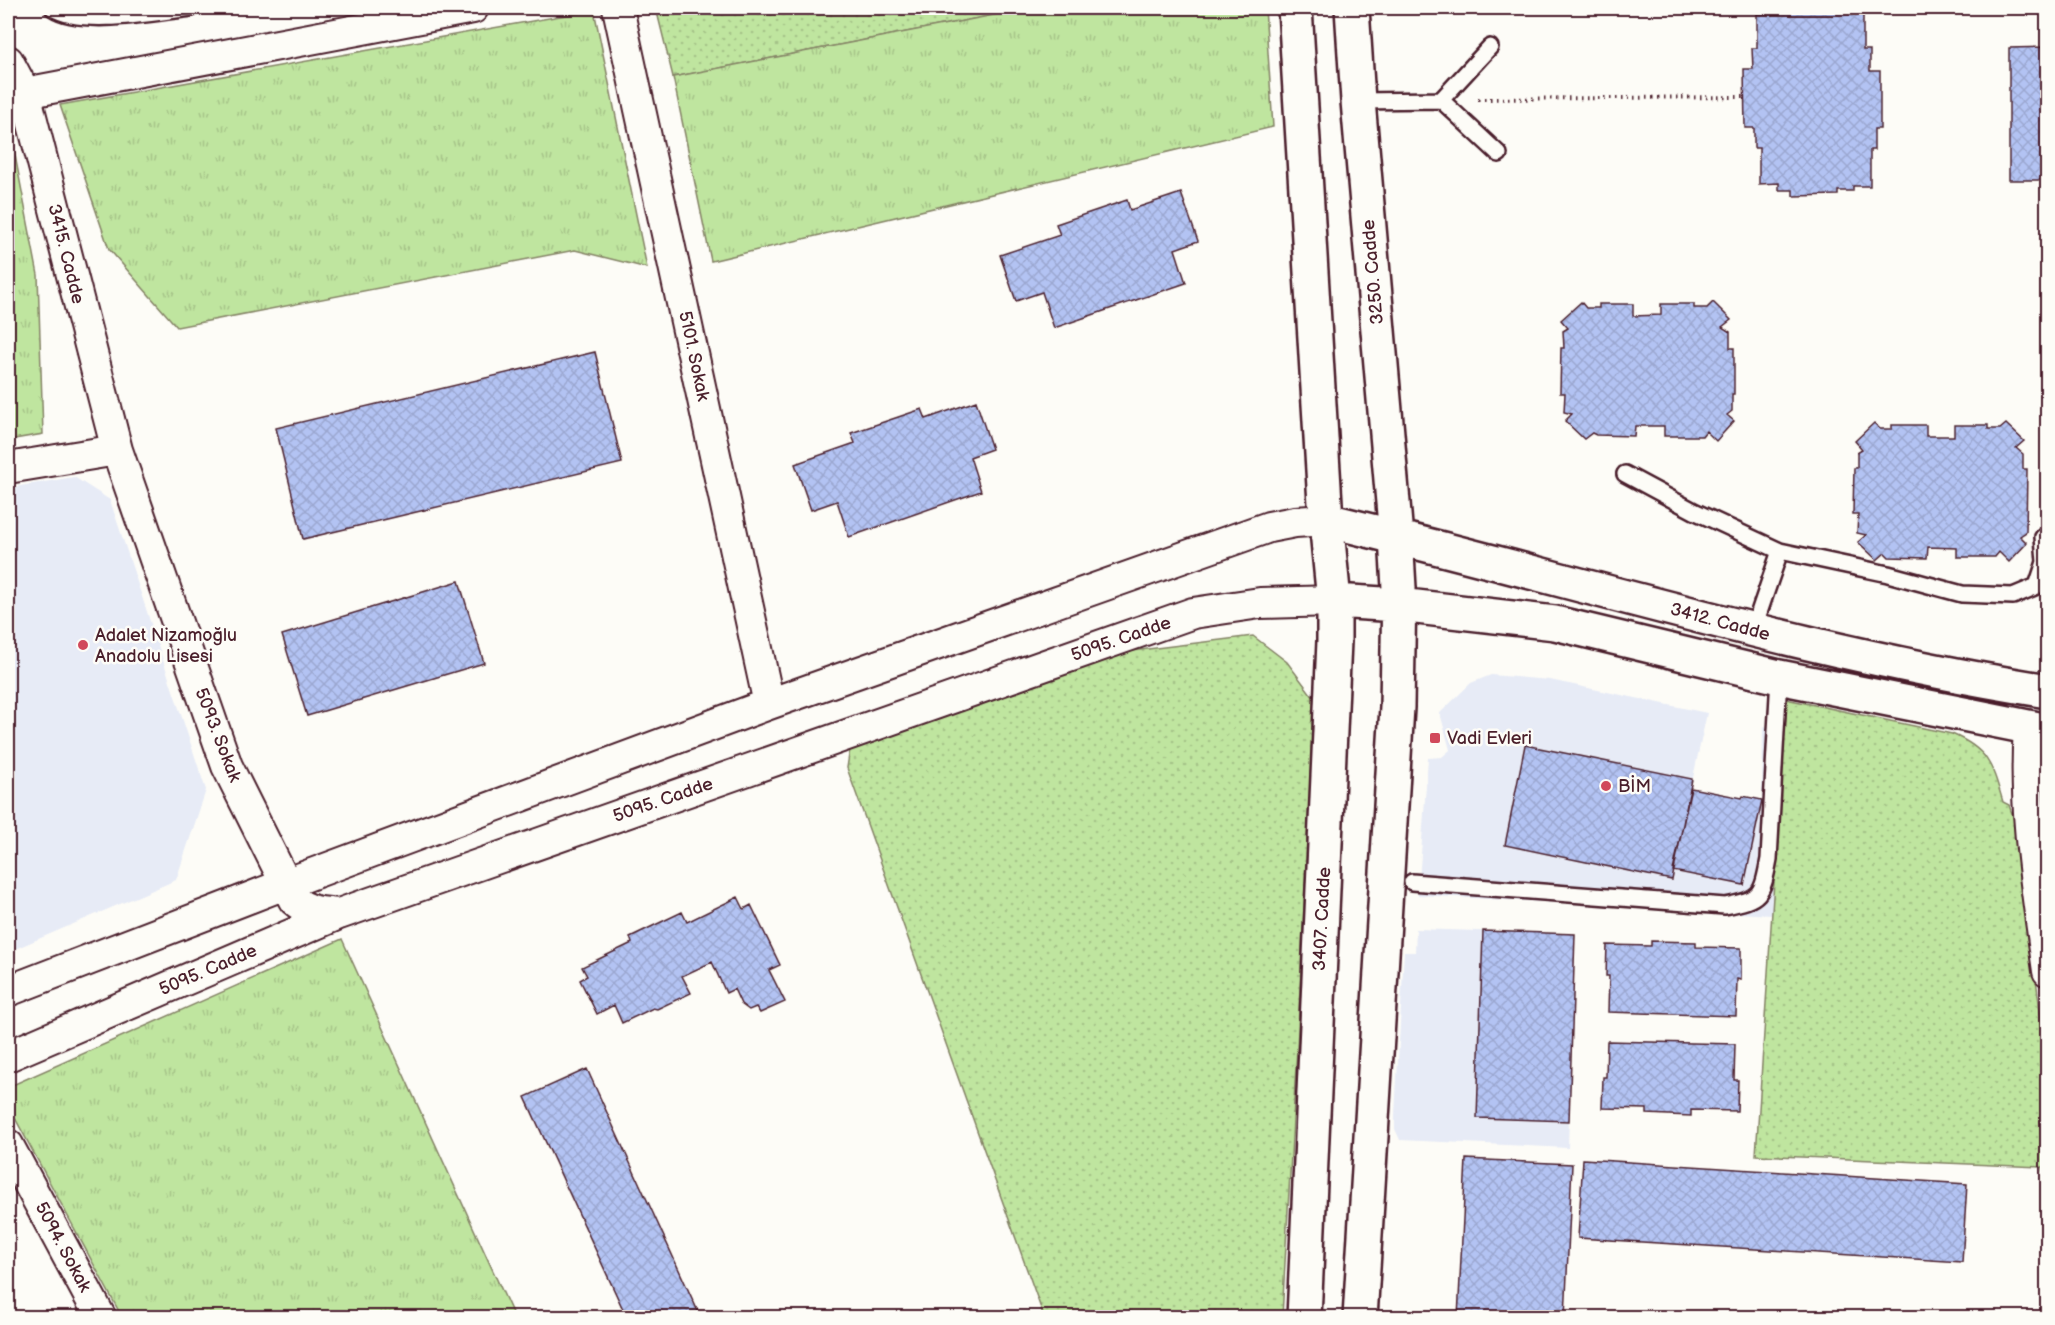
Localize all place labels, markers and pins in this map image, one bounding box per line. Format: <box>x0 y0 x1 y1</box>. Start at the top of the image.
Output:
place label: Adalet Nizamoğlu Anadolu Lisesi <box>95 625 237 667</box>
marker: Adalet Nizamoğlu Anadolu Lisesi <box>76 638 90 652</box>
place label: Vadi Evleri <box>1447 728 1532 749</box>
marker: Vadi Evleri <box>1428 731 1442 745</box>
place label: BİM <box>1618 775 1651 797</box>
marker: BİM <box>1599 779 1613 793</box>

